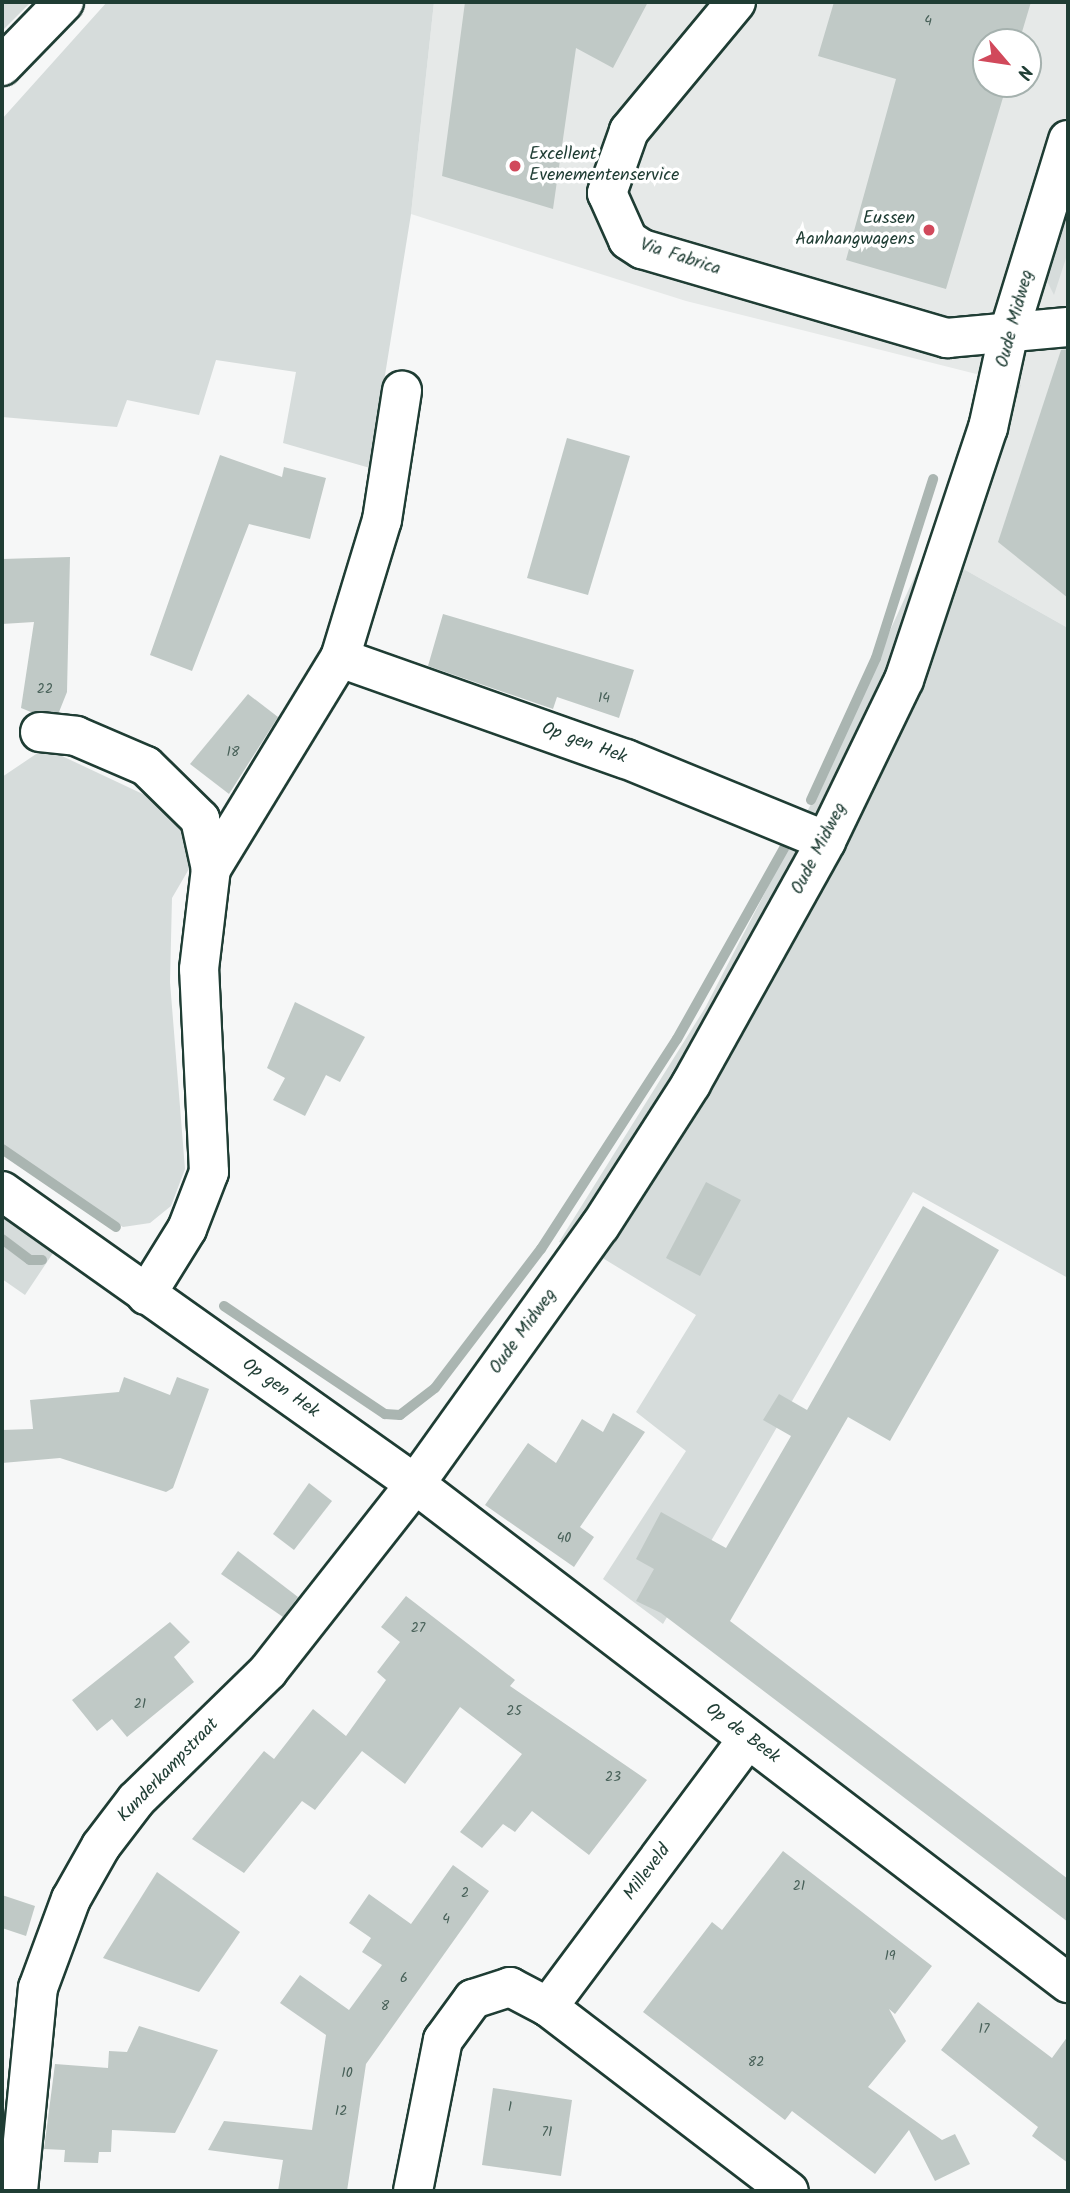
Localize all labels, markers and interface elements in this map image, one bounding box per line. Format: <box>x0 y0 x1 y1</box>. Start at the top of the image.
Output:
house number: 4 <box>924 13 932 29</box>
north arrow <box>972 28 1042 98</box>
text: N <box>1008 60 1040 85</box>
place label: Excellent Evenementenservice <box>529 145 679 188</box>
marker: Excellent Evenementenservice <box>507 158 523 174</box>
place label: Eussen Aanhangwagens <box>795 209 915 252</box>
marker: Eussen Aanhangwagens <box>921 222 937 238</box>
street label: Via Fabrica <box>637 235 723 281</box>
street label: Oude Midweg <box>993 268 1039 370</box>
house number: 22 <box>37 681 53 697</box>
house number: 14 <box>598 690 610 706</box>
street label: Op gen Hek <box>539 719 629 769</box>
house number: 18 <box>227 744 239 760</box>
street label: Oude Midweg <box>788 799 852 899</box>
street label: Oude Midweg <box>486 1285 562 1379</box>
street label: Op gen Hek <box>237 1355 323 1423</box>
house number: 40 <box>557 1530 571 1546</box>
house number: 27 <box>411 1620 425 1636</box>
house number: 21 <box>134 1696 146 1712</box>
street label: Op de Beek <box>701 1699 783 1769</box>
house number: 25 <box>506 1703 522 1719</box>
street label: Kunderkampstraat <box>114 1715 224 1827</box>
house number: 23 <box>605 1769 621 1785</box>
street label: Milleveld <box>620 1841 676 1905</box>
house number: 21 <box>793 1878 805 1894</box>
house number: 2 <box>461 1885 469 1901</box>
house number: 4 <box>442 1911 450 1927</box>
house number: 19 <box>884 1948 896 1964</box>
house number: 6 <box>400 1970 408 1986</box>
house number: 8 <box>381 1998 389 2014</box>
house number: 17 <box>979 2021 989 2037</box>
house number: 82 <box>748 2054 764 2070</box>
house number: 10 <box>341 2065 353 2081</box>
house number: 1 <box>508 2099 512 2115</box>
house number: 12 <box>335 2103 347 2119</box>
house number: 71 <box>542 2124 552 2140</box>

